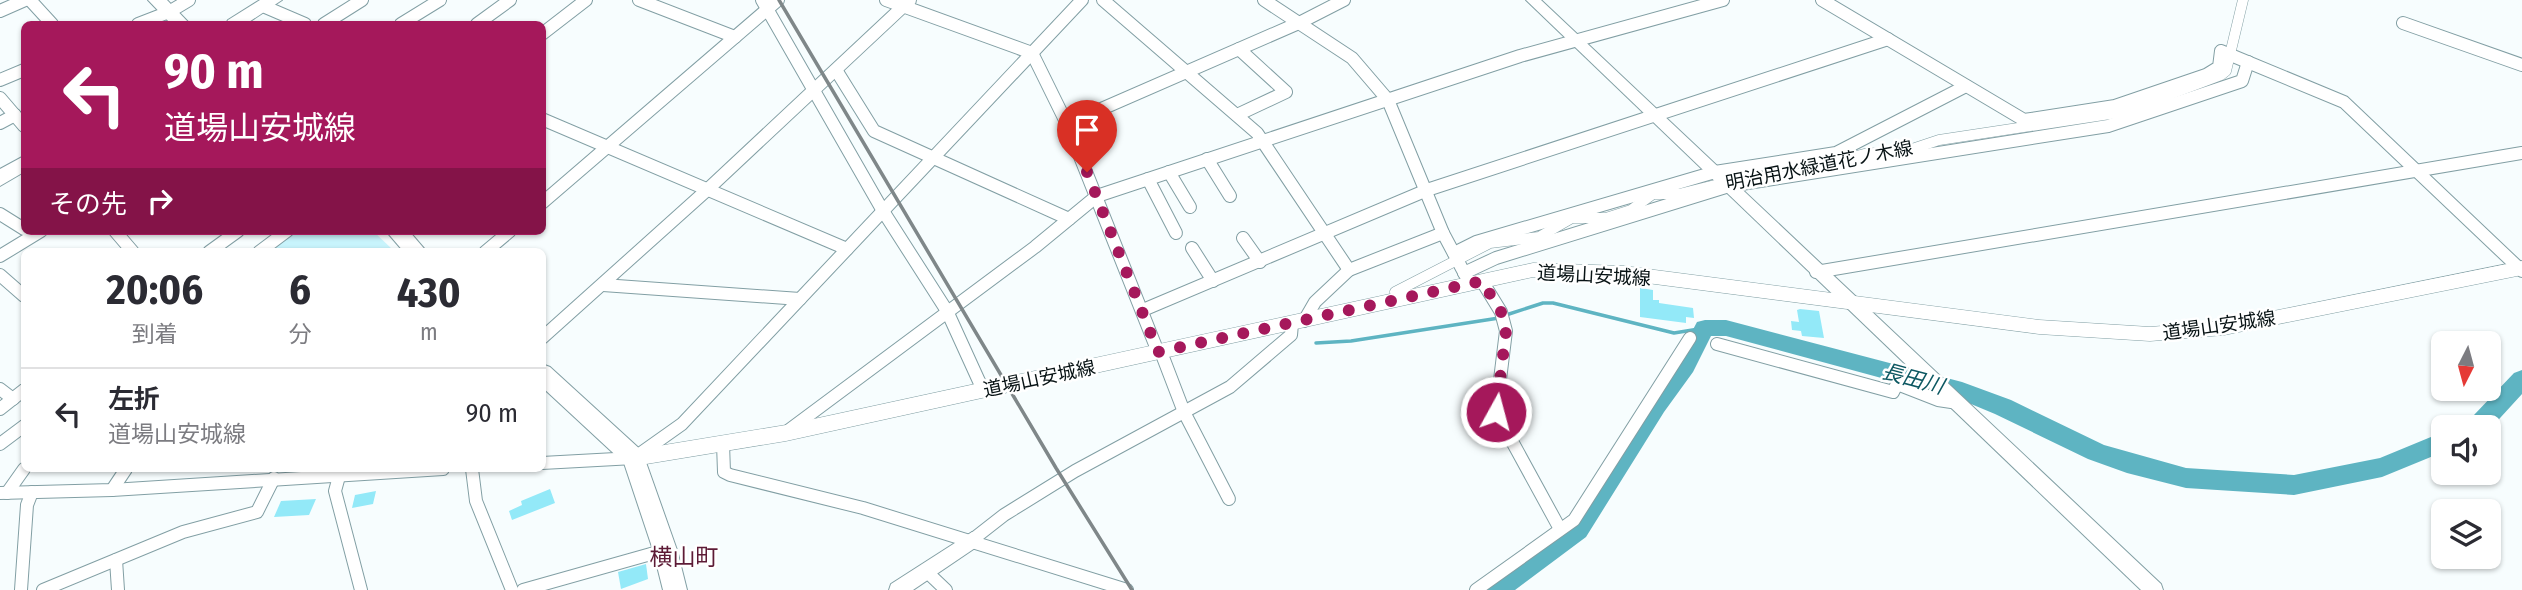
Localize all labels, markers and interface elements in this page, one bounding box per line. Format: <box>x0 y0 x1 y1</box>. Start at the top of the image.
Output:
text: 90 m <box>164 42 264 101</box>
icon: left <box>49 49 140 140</box>
pin <box>1057 100 1117 172</box>
text: 道場山安城線 <box>164 109 356 147</box>
icon: arrive <box>1068 111 1106 149</box>
street label: 明治用水緑道花ノ木線 <box>1724 136 1915 195</box>
icon: right <box>141 182 179 220</box>
text: その先 <box>49 189 127 220</box>
street label: 道場山安城線 <box>1536 261 1652 290</box>
text: 20:06 <box>106 265 203 315</box>
text: 6 <box>289 265 311 315</box>
text: 430 <box>397 268 461 318</box>
street label: 道場山安城線 <box>2161 306 2277 345</box>
text: m <box>420 318 438 346</box>
text: 到着 <box>132 320 178 348</box>
text: 分 <box>288 320 311 348</box>
north arrow <box>2431 331 2501 401</box>
map controls <box>2431 331 2501 569</box>
street label: 道場山安城線 <box>981 355 1097 402</box>
water label: 長田川 <box>1879 358 1949 400</box>
position arrow <box>1459 375 1533 449</box>
text: 左折 <box>108 384 160 415</box>
icon: left <box>49 395 87 433</box>
text: 90 m <box>466 398 518 429</box>
button: sound <box>2431 415 2501 485</box>
text: 道場山安城線 <box>108 420 246 448</box>
button: layers <box>2431 499 2501 569</box>
district label: 横山町 <box>650 543 719 571</box>

